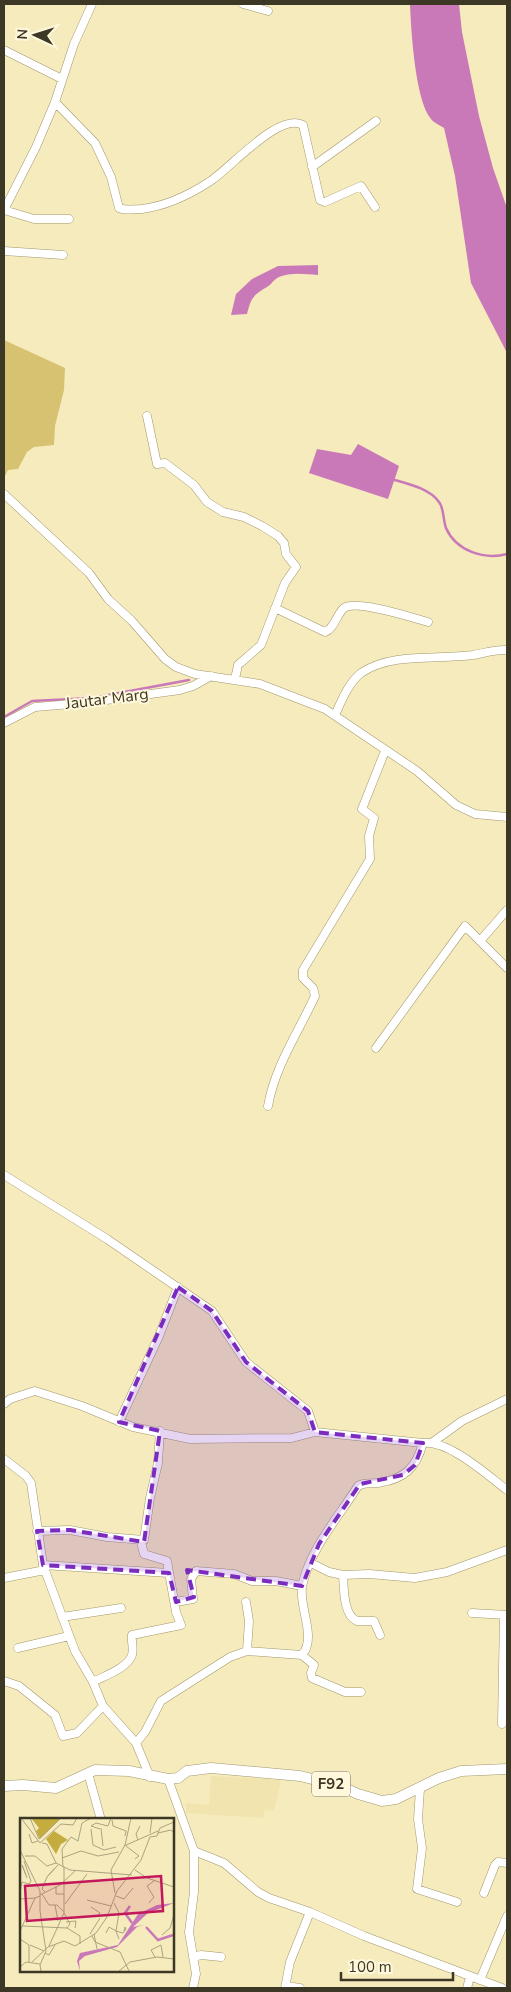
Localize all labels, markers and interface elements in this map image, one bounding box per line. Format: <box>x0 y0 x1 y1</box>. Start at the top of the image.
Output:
north arrow <box>10 10 60 60</box>
text: N <box>13 28 32 40</box>
street label: Jautar Marg <box>63 683 150 715</box>
road number: F92 <box>312 1772 350 1796</box>
inset map <box>20 1818 174 1972</box>
scale bar <box>341 1950 454 1982</box>
text: 100 m <box>348 1957 392 1977</box>

